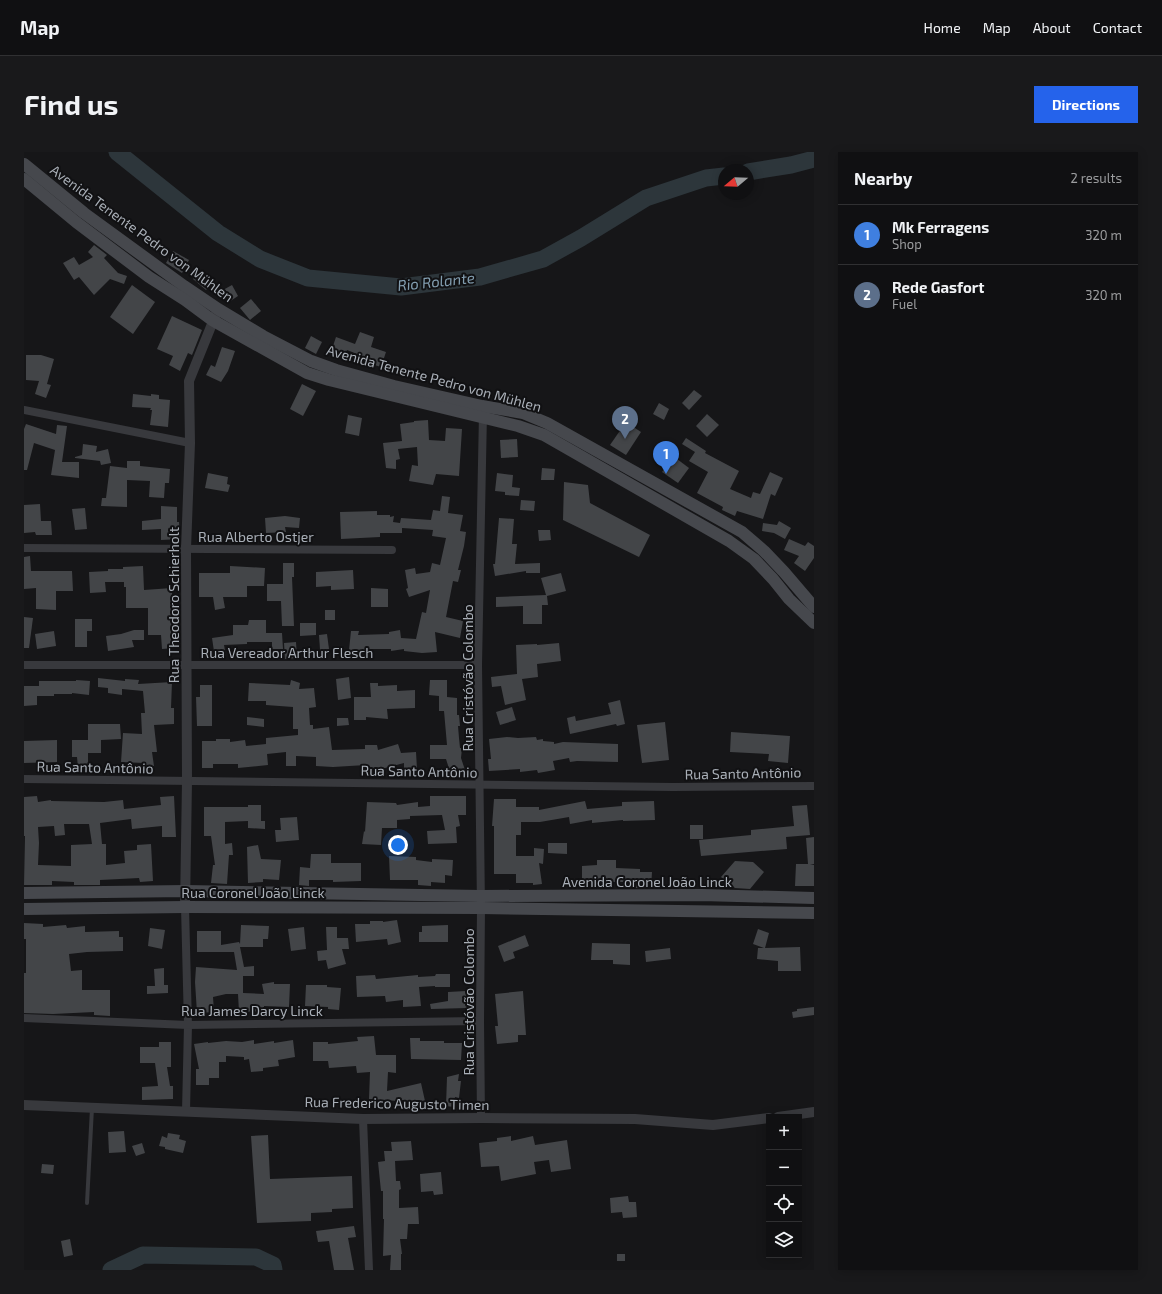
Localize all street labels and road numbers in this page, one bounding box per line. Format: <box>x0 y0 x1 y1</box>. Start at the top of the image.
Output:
street label: Avenida Tenente Pedro von Mühlen <box>47 161 237 305</box>
street label: Avenida Tenente Pedro von Mühlen <box>325 341 543 415</box>
street label: Rua Theodoro Schierholt <box>165 527 182 683</box>
street label: Rua Alberto Ostjer <box>198 528 314 545</box>
street label: Rua Cristóvão Colombo <box>459 604 476 752</box>
street label: Rua Vereador Arthur Flesch <box>201 644 373 661</box>
street label: Rua Santo Antônio <box>36 757 154 777</box>
street label: Rua Santo Antônio <box>360 761 478 781</box>
street label: Rua Santo Antônio <box>684 763 802 783</box>
street label: Avenida Coronel João Linck <box>562 873 732 890</box>
street label: Rua Coronel João Linck <box>181 884 325 901</box>
street label: Rua Cristóvão Colombo <box>460 928 477 1076</box>
street label: Rua James Darcy Linck <box>181 1002 323 1019</box>
street label: Rua Frederico Augusto Timen <box>304 1093 490 1113</box>

